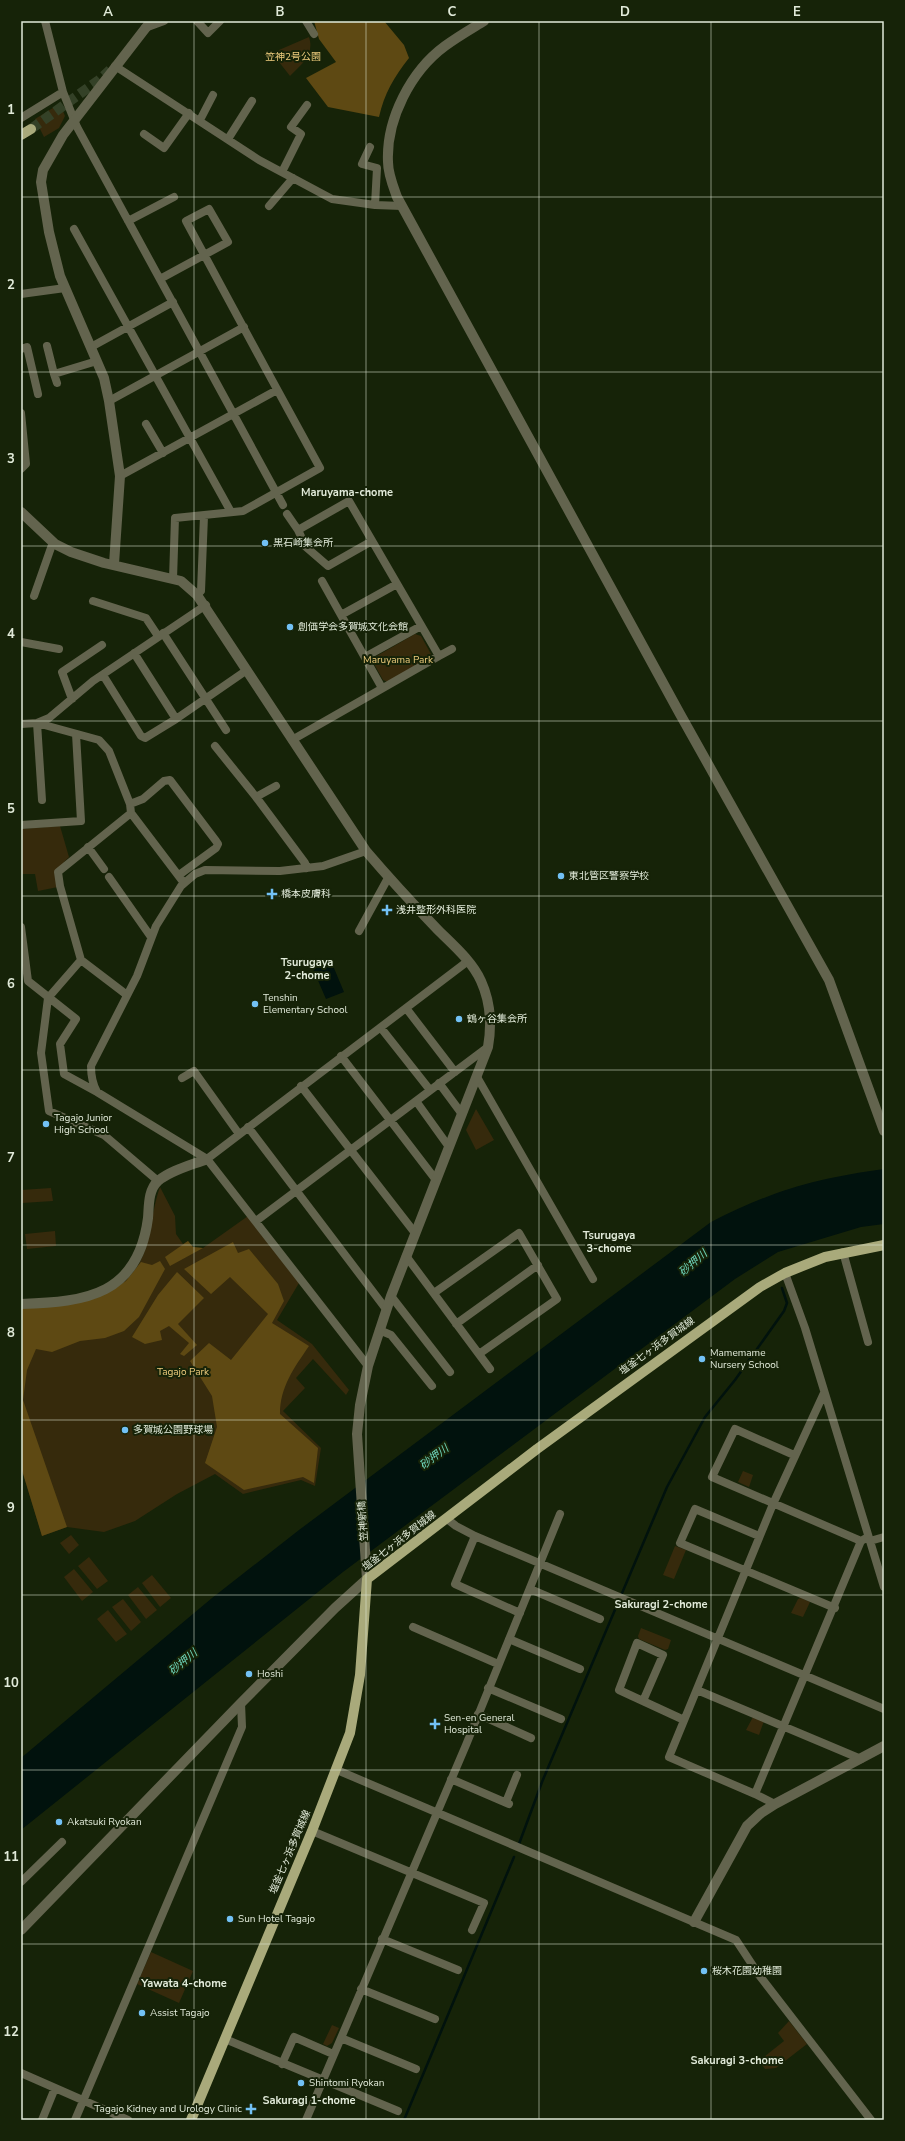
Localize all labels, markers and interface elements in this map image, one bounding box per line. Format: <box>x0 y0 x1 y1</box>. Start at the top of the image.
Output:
text: A <box>103 3 113 21</box>
text: B <box>276 3 285 21</box>
text: C <box>448 3 457 21</box>
text: D <box>620 3 630 21</box>
text: E <box>793 3 801 21</box>
park label: 笠神2号公園 <box>265 50 321 64</box>
text: 1 <box>7 101 15 119</box>
text: 2 <box>7 276 15 294</box>
text: 3 <box>7 450 15 468</box>
district label: Maruyama-chome <box>301 485 393 500</box>
place label: 黒石崎集会所 <box>273 536 333 550</box>
marker: 黒石崎集会所 <box>260 538 270 548</box>
place label: 創価学会多賀城文化会館 <box>298 620 408 634</box>
marker: 創価学会多賀城文化会館 <box>285 622 295 632</box>
text: 4 <box>7 625 15 643</box>
park label: Maruyama Park <box>363 653 434 667</box>
text: 5 <box>7 800 15 818</box>
place label: 東北管区警察学校 <box>569 869 649 883</box>
marker: 東北管区警察学校 <box>556 871 566 881</box>
place label: 橋本皮膚科 <box>281 887 331 901</box>
marker: 橋本皮膚科 <box>266 888 278 900</box>
place label: 浅井整形外科医院 <box>396 903 476 917</box>
marker: 浅井整形外科医院 <box>381 904 393 916</box>
district label: Tsurugaya 2-chome <box>281 955 333 983</box>
text: 6 <box>7 975 15 993</box>
place label: Tenshin Elementary School <box>263 991 348 1017</box>
marker: Tenshin Elementary School <box>250 999 260 1009</box>
place label: 鶴ヶ谷集会所 <box>467 1012 527 1026</box>
marker: 鶴ヶ谷集会所 <box>454 1014 464 1024</box>
place label: Tagajo Junior High School <box>54 1111 113 1137</box>
marker: Tagajo Junior High School <box>41 1119 51 1129</box>
text: 7 <box>7 1149 15 1167</box>
district label: Tsurugaya 3-chome <box>583 1228 635 1256</box>
water label: 砂押川 <box>676 1246 711 1279</box>
street label: 塩釜七ヶ浜多賀城線 <box>616 1314 698 1378</box>
text: 8 <box>7 1324 15 1342</box>
place label: Mamemame Nursery School <box>710 1346 779 1372</box>
marker: Mamemame Nursery School <box>697 1354 707 1364</box>
park label: Tagajo Park <box>157 1365 210 1379</box>
place label: 多賀城公園野球場 <box>133 1423 213 1437</box>
marker: 多賀城公園野球場 <box>120 1425 130 1435</box>
water label: 砂押川 <box>416 1440 452 1473</box>
text: 9 <box>7 1499 15 1517</box>
street label: 笠神新橋 <box>355 1501 371 1541</box>
street label: 塩釜七ヶ浜多賀城線 <box>359 1508 439 1574</box>
district label: Sakuragi 2-chome <box>614 1597 708 1612</box>
water label: 砂押川 <box>166 1645 201 1678</box>
place label: Hoshi <box>257 1667 283 1681</box>
marker: Hoshi <box>244 1669 254 1679</box>
text: 10 <box>3 1674 19 1692</box>
place label: Sen-en General Hospital <box>444 1711 515 1737</box>
marker: Sen-en General Hospital <box>429 1718 441 1730</box>
street label: 塩釜七ヶ浜多賀城線 <box>266 1808 314 1896</box>
place label: Akatsuki Ryokan <box>67 1815 142 1829</box>
marker: Akatsuki Ryokan <box>54 1817 64 1827</box>
text: 11 <box>3 1848 19 1866</box>
place label: Sun Hotel Tagajo <box>238 1912 316 1926</box>
marker: Sun Hotel Tagajo <box>225 1914 235 1924</box>
place label: 桜木花園幼稚園 <box>712 1964 782 1978</box>
marker: 桜木花園幼稚園 <box>699 1966 709 1976</box>
district label: Yawata 4-chome <box>140 1976 227 1991</box>
place label: Assist Tagajo <box>150 2006 210 2020</box>
marker: Assist Tagajo <box>137 2008 147 2018</box>
text: 12 <box>3 2023 19 2041</box>
district label: Sakuragi 3-chome <box>690 2053 784 2068</box>
place label: Shintomi Ryokan <box>309 2076 385 2090</box>
marker: Shintomi Ryokan <box>296 2078 306 2088</box>
district label: Sakuragi 1-chome <box>262 2093 356 2108</box>
place label: Tagajo Kidney and Urology Clinic <box>94 2102 242 2116</box>
marker: Tagajo Kidney and Urology Clinic <box>245 2103 257 2115</box>

